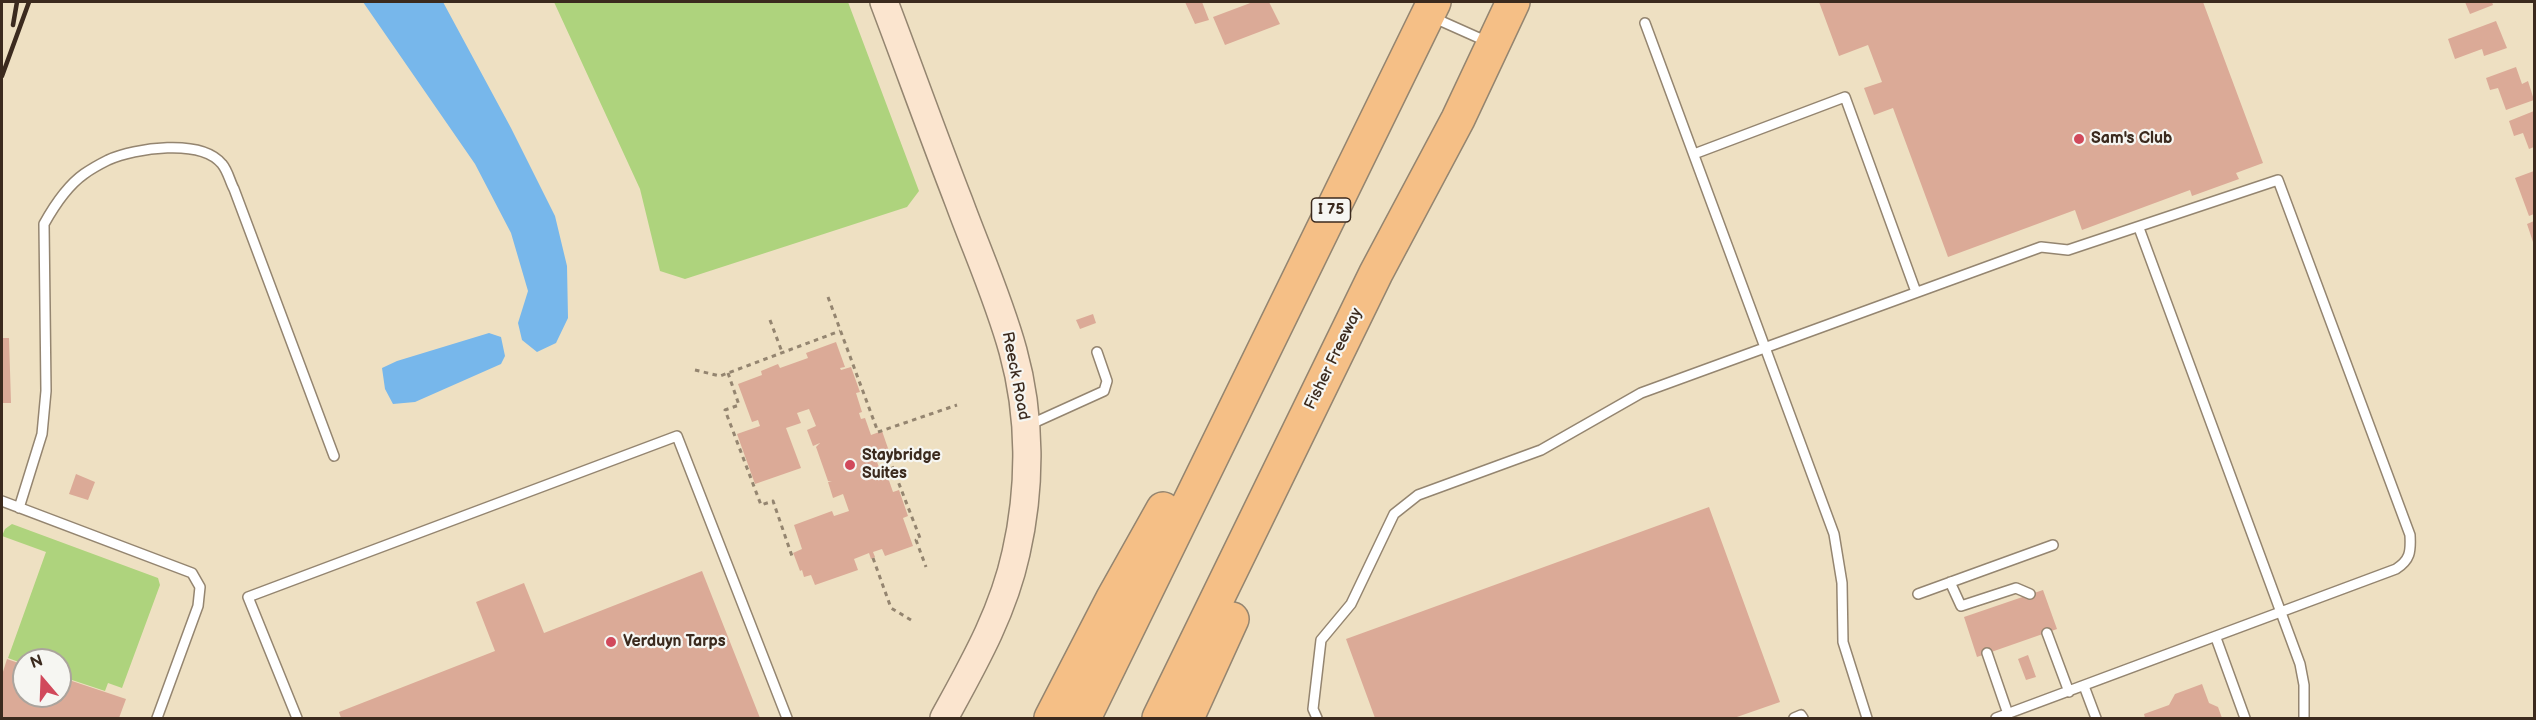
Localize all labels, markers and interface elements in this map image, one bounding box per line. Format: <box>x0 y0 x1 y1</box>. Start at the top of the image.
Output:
place label: Sam's Club <box>2091 129 2172 149</box>
marker: Sam's Club <box>2072 132 2086 146</box>
road number: I 75 <box>1312 198 1350 222</box>
street label: Fisher Freeway <box>1301 305 1367 413</box>
street label: Reeck Road <box>997 330 1033 422</box>
place label: Staybridge Suites <box>862 446 941 484</box>
marker: Staybridge Suites <box>843 458 857 472</box>
place label: Verduyn Tarps <box>623 632 726 652</box>
marker: Verduyn Tarps <box>604 635 618 649</box>
north arrow <box>12 648 72 708</box>
text: N <box>28 651 45 673</box>

